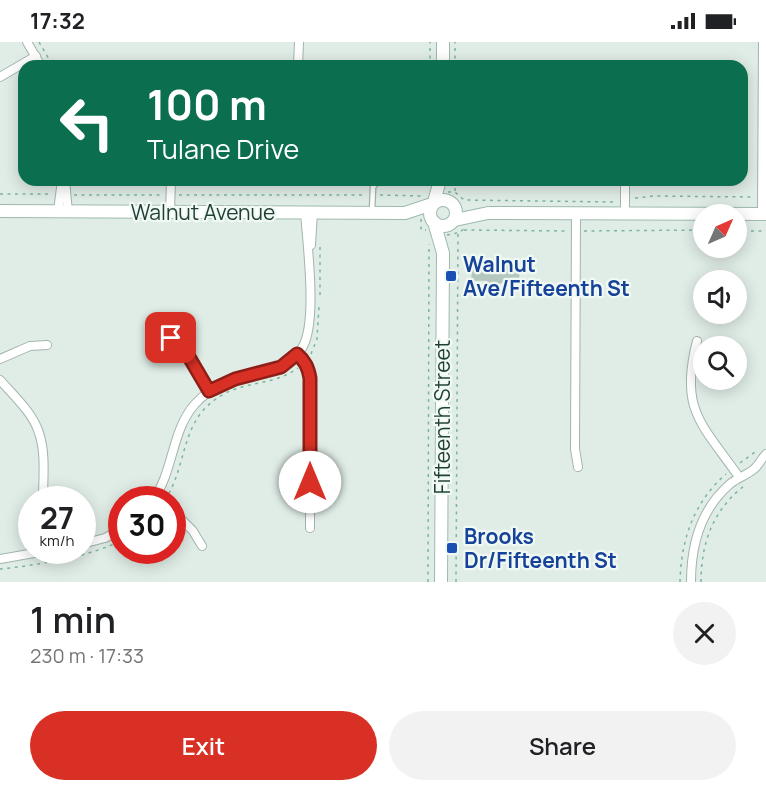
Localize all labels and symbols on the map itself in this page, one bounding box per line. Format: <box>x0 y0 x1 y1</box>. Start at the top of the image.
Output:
street label: Walnut Avenue <box>131 198 275 226</box>
north arrow <box>693 204 747 258</box>
place label: Walnut Ave/Fifteenth St <box>463 250 630 302</box>
marker: Walnut Ave/Fifteenth St <box>444 269 458 283</box>
pin <box>145 312 196 363</box>
street label: Fifteenth Street <box>428 340 456 494</box>
position arrow <box>278 450 342 514</box>
speed limit sign: 30 <box>108 486 186 564</box>
place label: Brooks Dr/Fifteenth St <box>464 522 617 574</box>
marker: Brooks Dr/Fifteenth St <box>445 541 459 555</box>

